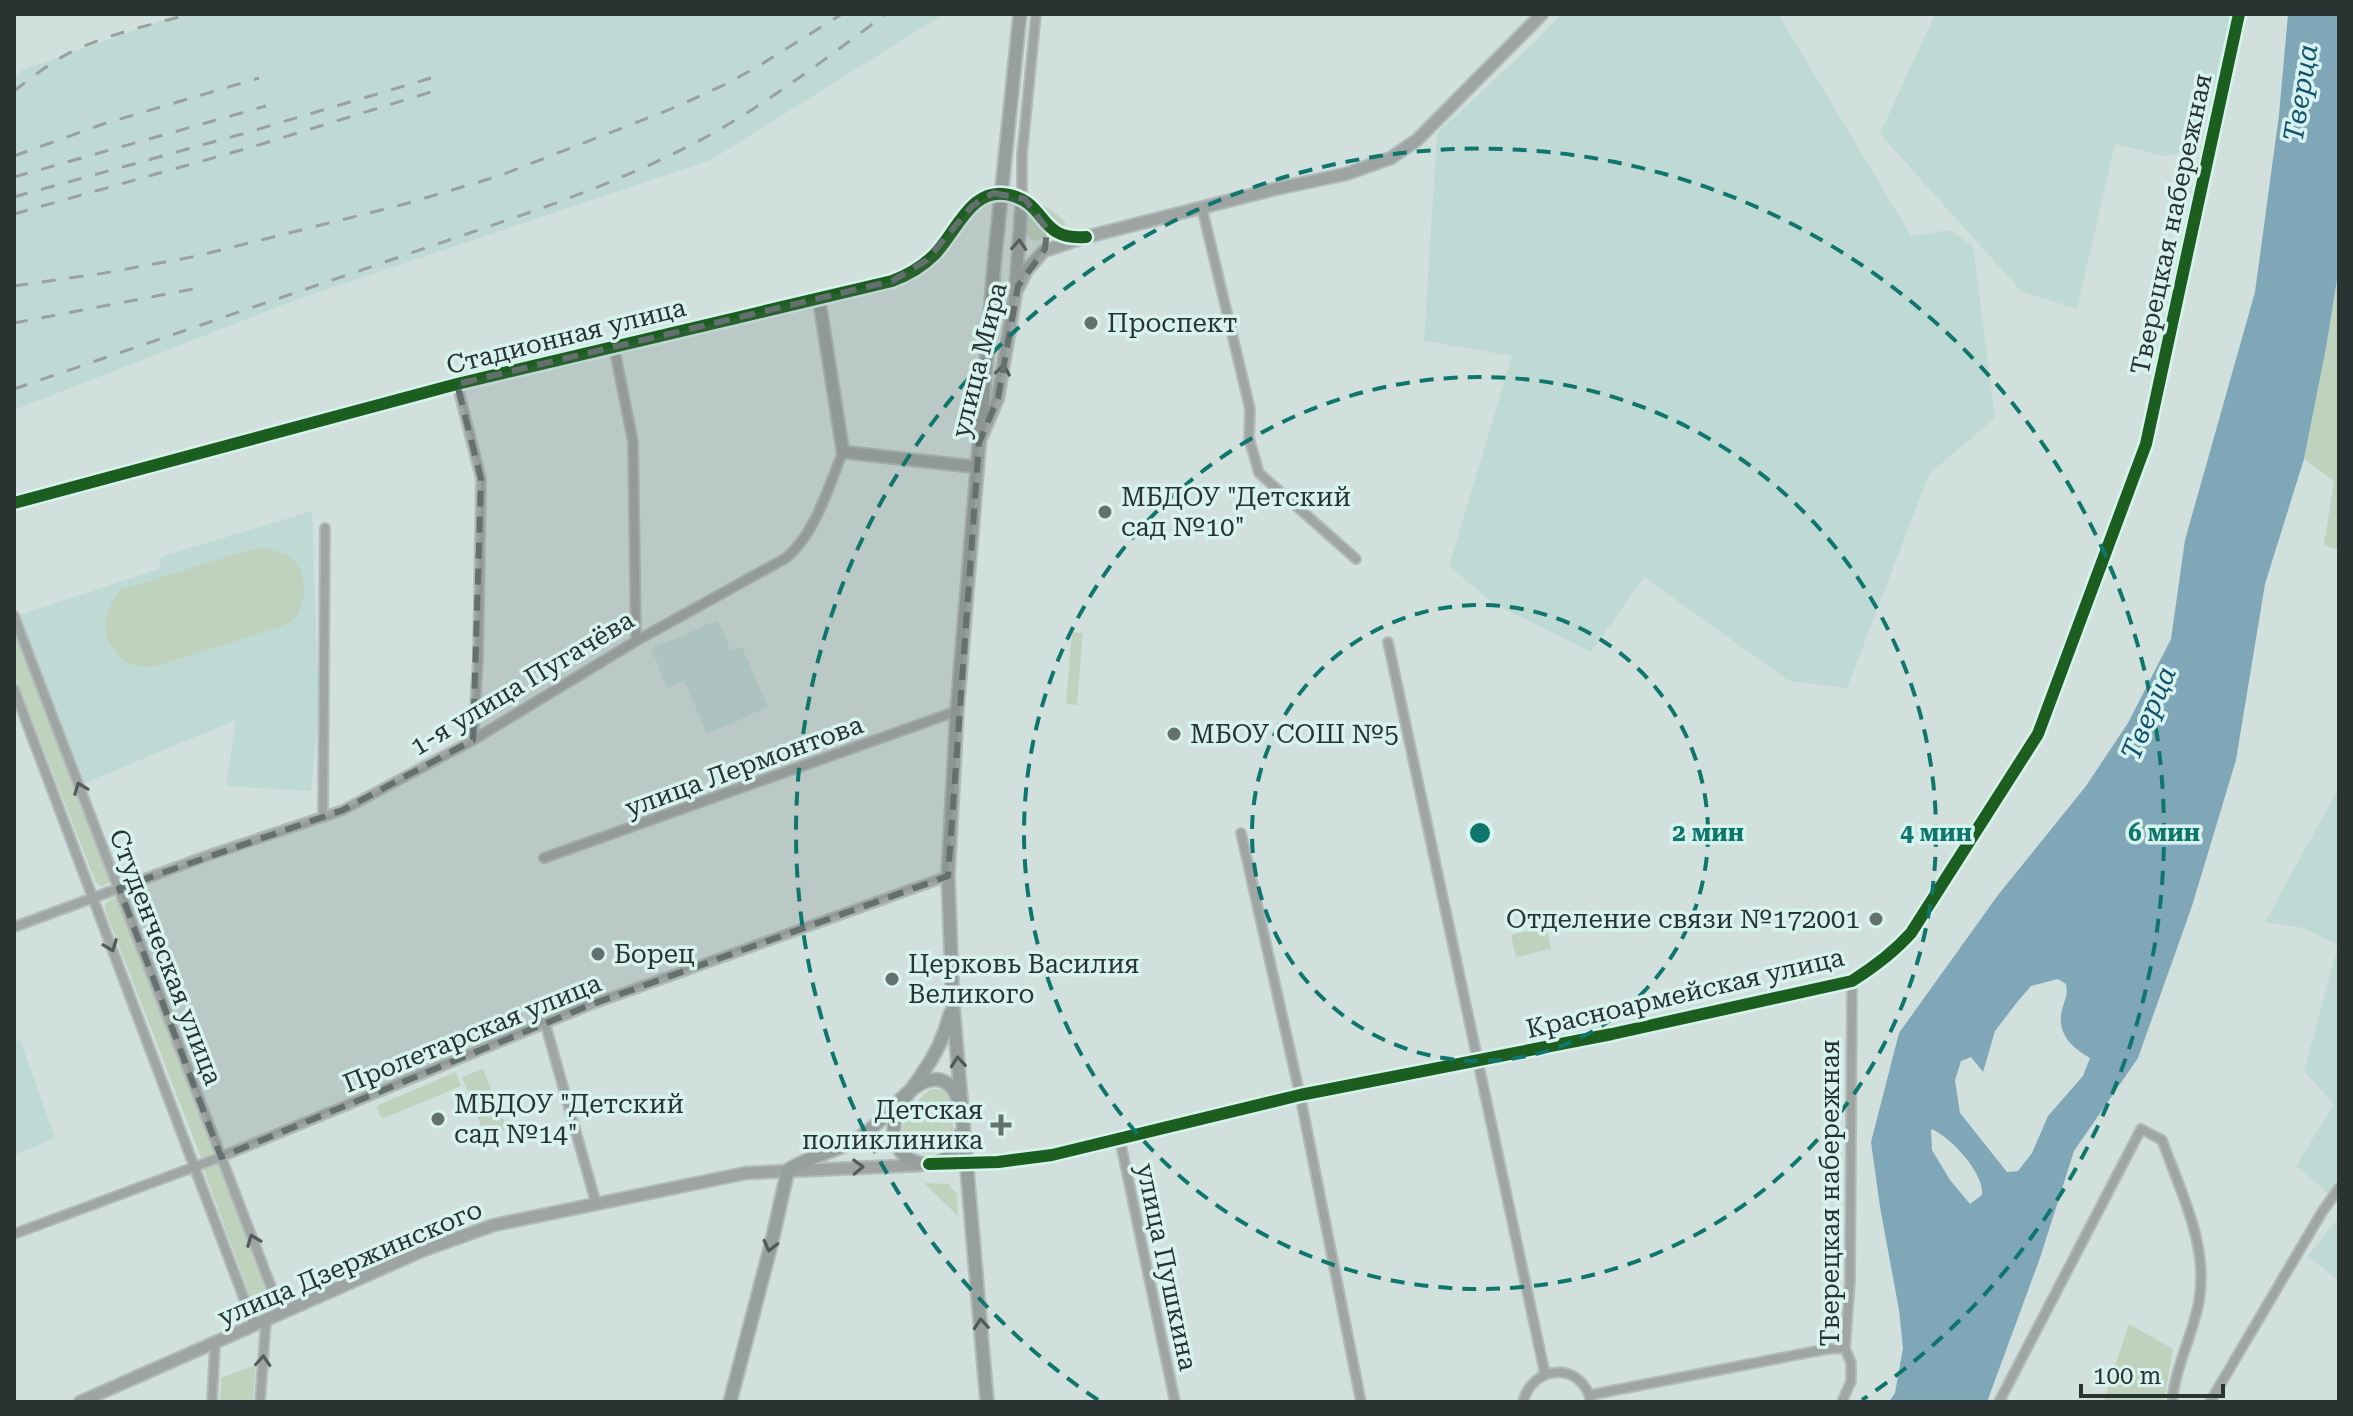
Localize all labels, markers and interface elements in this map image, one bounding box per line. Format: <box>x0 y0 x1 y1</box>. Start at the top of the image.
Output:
water label: Тверца <box>2276 42 2325 144</box>
street label: Тверецкая набережная <box>2124 71 2218 377</box>
one-way arrow <box>1010 238 1027 251</box>
street label: улица Мира <box>945 279 1013 441</box>
street label: Стадионная улица <box>443 292 689 380</box>
place label: Проспект <box>1107 308 1238 338</box>
marker: Проспект <box>1082 314 1100 332</box>
one-way arrow <box>994 363 1011 377</box>
place label: МБДОУ "Детский сад №10" <box>1121 482 1351 542</box>
marker: МБДОУ "Детский сад №10" <box>1096 503 1114 521</box>
street label: 1-я улица Пугачёва <box>405 604 639 762</box>
water label: Тверца <box>2114 661 2183 765</box>
street label: улица Лермонтова <box>621 709 867 823</box>
place label: МБОУ СОШ №5 <box>1190 719 1399 749</box>
marker: МБОУ СОШ №5 <box>1165 725 1183 743</box>
one-way arrow <box>73 782 90 796</box>
centre of rings <box>1466 819 1494 847</box>
text: 2 мин <box>1672 819 1744 847</box>
text: 4 мин <box>1900 819 1972 847</box>
text: 6 мин <box>2128 819 2200 847</box>
street label: Студенческая улица <box>103 825 229 1089</box>
place label: Отделение связи №172001 <box>1506 904 1860 934</box>
marker: Отделение связи №172001 <box>1867 910 1885 928</box>
one-way arrow <box>101 938 118 952</box>
place label: Борец <box>614 939 695 969</box>
street label: Красноармейская улица <box>1523 942 1847 1044</box>
marker: Борец <box>589 945 607 963</box>
place label: Церковь Василия Великого <box>908 949 1139 1009</box>
street label: Пролетарская улица <box>339 967 605 1099</box>
marker: Церковь Василия Великого <box>883 970 901 988</box>
street label: Тверецкая набережная <box>1815 1039 1845 1347</box>
one-way arrow <box>950 1055 967 1068</box>
place label: МБДОУ "Детский сад №14" <box>454 1089 684 1149</box>
place label: Детская поликлиника <box>802 1095 983 1155</box>
marker: МБДОУ "Детский сад №14" <box>429 1110 447 1128</box>
marker: Детская поликлиника <box>990 1114 1012 1136</box>
one-way arrow <box>852 1159 865 1176</box>
street label: улица Пушкина <box>1130 1161 1204 1373</box>
street label: улица Дзержинского <box>213 1194 487 1332</box>
one-way arrow <box>246 1234 263 1248</box>
one-way arrow <box>763 1239 780 1253</box>
one-way arrow <box>973 1317 990 1330</box>
scale bar <box>2081 1348 2223 1398</box>
one-way arrow <box>254 1354 271 1367</box>
text: 100 m <box>2093 1362 2161 1390</box>

